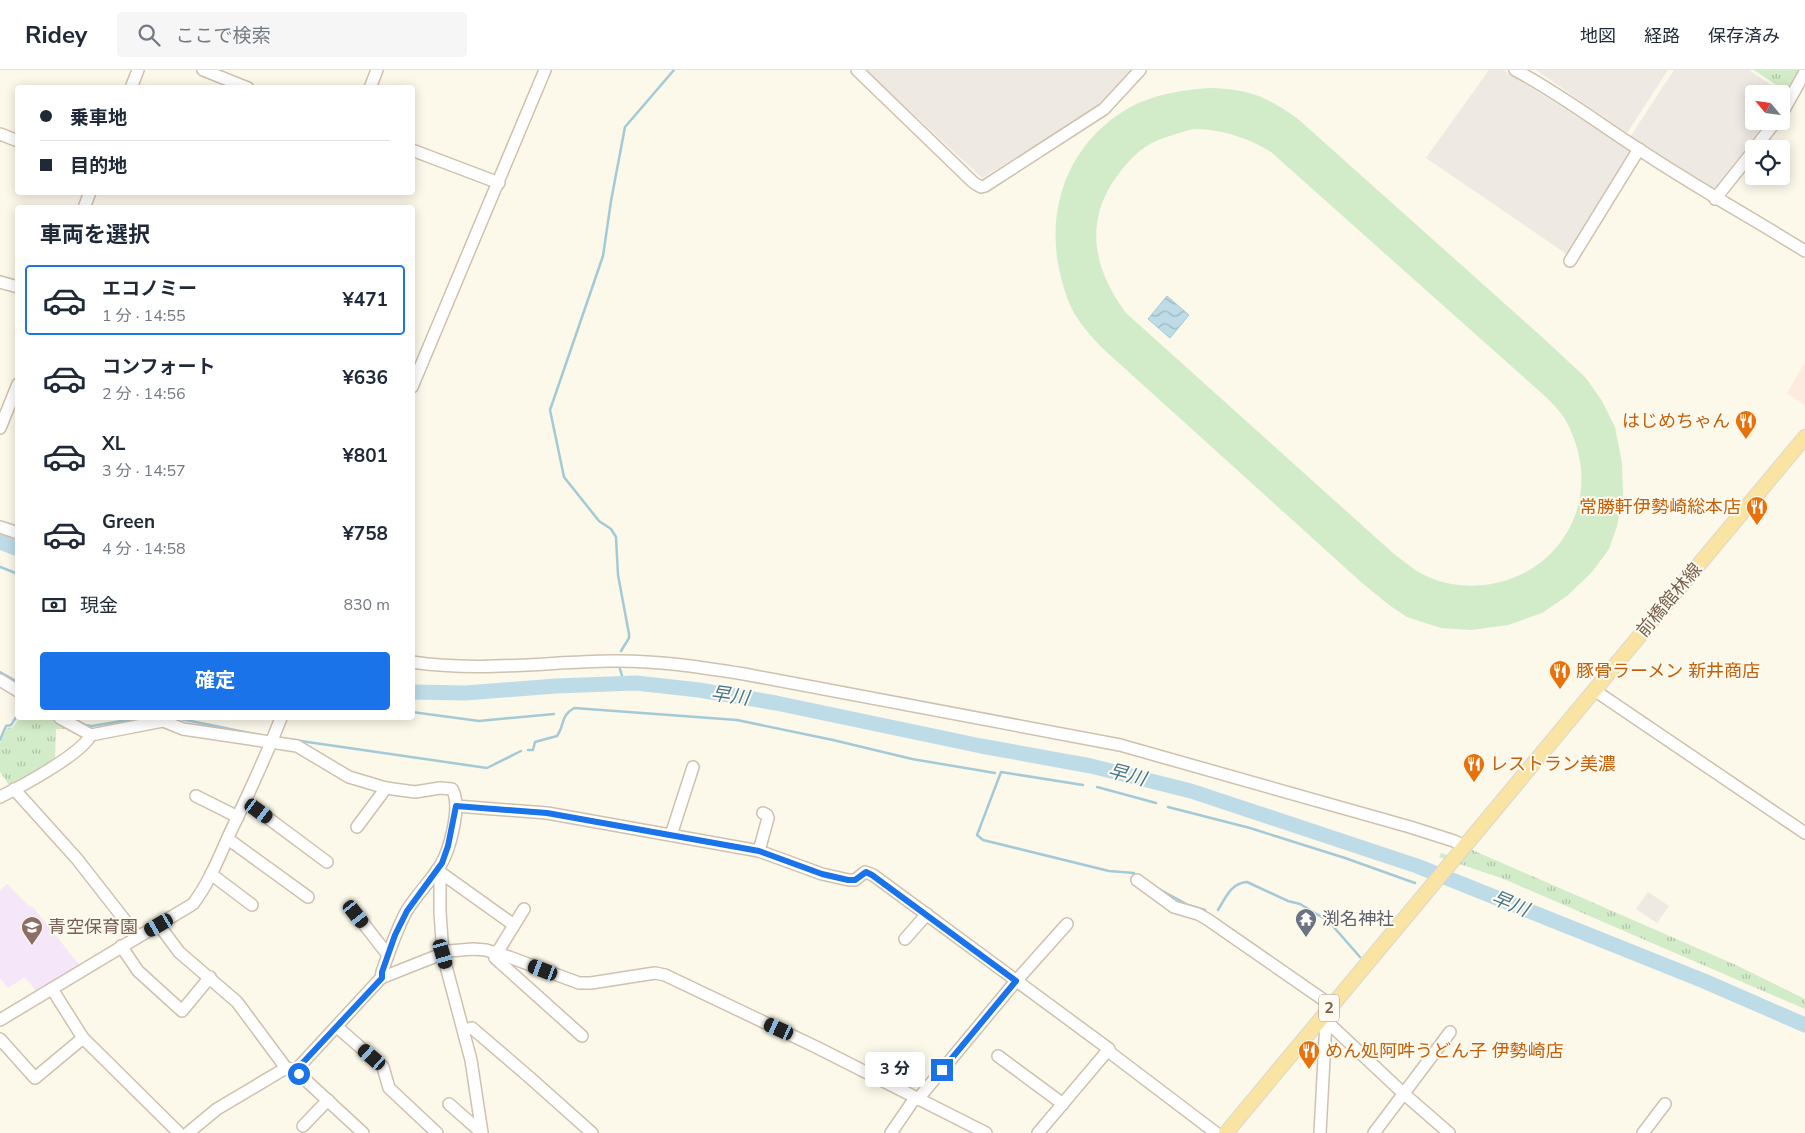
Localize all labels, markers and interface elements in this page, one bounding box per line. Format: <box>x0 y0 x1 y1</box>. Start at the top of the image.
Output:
search box <box>117 12 467 57</box>
text: Ridey <box>25 19 87 51</box>
icon: search <box>135 21 163 49</box>
text: ここで検索 <box>175 23 270 49</box>
text: 地図 <box>1580 24 1616 48</box>
text: 経路 <box>1644 24 1680 48</box>
text: 保存済み <box>1708 24 1780 48</box>
north arrow <box>1745 85 1790 130</box>
map controls <box>1745 85 1790 185</box>
text: 乗車地 <box>70 105 127 131</box>
button: locate <box>1745 140 1790 185</box>
text: 目的地 <box>70 153 127 179</box>
text: 車両を選択 <box>40 220 150 250</box>
text: エコノミー <box>102 276 197 302</box>
icon: car <box>42 278 87 323</box>
text: ¥471 <box>342 287 388 313</box>
text: 1 分 · 14:55 <box>102 305 186 327</box>
text: コンフォート <box>102 354 215 380</box>
icon: car <box>42 356 87 401</box>
text: ¥636 <box>342 365 388 391</box>
text: 2 分 · 14:56 <box>102 383 186 405</box>
place label: はじめちゃん <box>1622 409 1730 433</box>
restaurant icon: はじめちゃん <box>1734 409 1758 440</box>
text: XL <box>102 431 125 457</box>
icon: car <box>42 434 87 479</box>
text: ¥801 <box>342 443 388 469</box>
text: 3 分 · 14:57 <box>102 460 186 482</box>
place label: 常勝軒伊勢崎総本店 <box>1579 495 1741 519</box>
restaurant icon: 常勝軒伊勢崎総本店 <box>1745 495 1769 526</box>
text: Green <box>102 509 155 535</box>
icon: car <box>42 512 87 557</box>
text: ¥758 <box>342 521 388 547</box>
text: 4 分 · 14:58 <box>102 538 186 560</box>
street label: 前橋館林線 <box>1631 558 1707 642</box>
icon: cash <box>40 591 68 619</box>
text: 現金 <box>80 593 118 619</box>
text: 830 m <box>343 594 390 616</box>
button: 確定 <box>40 652 390 710</box>
restaurant icon: 豚骨ラーメン 新井商店 <box>1548 659 1572 690</box>
place label: 豚骨ラーメン 新井商店 <box>1576 659 1760 683</box>
water label: 早川 <box>709 680 753 712</box>
restaurant icon: レストラン美濃 <box>1462 752 1486 783</box>
place label: レストラン美濃 <box>1490 752 1616 776</box>
water label: 早川 <box>1105 758 1151 793</box>
car <box>242 796 275 826</box>
water label: 早川 <box>1488 885 1534 924</box>
car <box>340 898 371 930</box>
temple icon: 渕名神社 <box>1294 907 1318 938</box>
place label: 渕名神社 <box>1322 907 1394 931</box>
car <box>142 911 175 939</box>
school or university icon: 青空保育園 <box>20 915 44 946</box>
place label: 青空保育園 <box>48 915 138 939</box>
car <box>431 938 454 970</box>
car <box>526 958 559 982</box>
road number: 2 <box>1319 994 1339 1021</box>
car <box>762 1016 795 1042</box>
restaurant icon: めん処阿吽うどん子 伊勢崎店 <box>1297 1039 1321 1070</box>
place label: めん処阿吽うどん子 伊勢崎店 <box>1325 1039 1564 1063</box>
car <box>355 1041 388 1073</box>
callout: 3 分 <box>864 1052 924 1088</box>
text: 3 分 <box>880 1058 910 1080</box>
route end <box>931 1059 953 1081</box>
route start <box>288 1063 310 1085</box>

